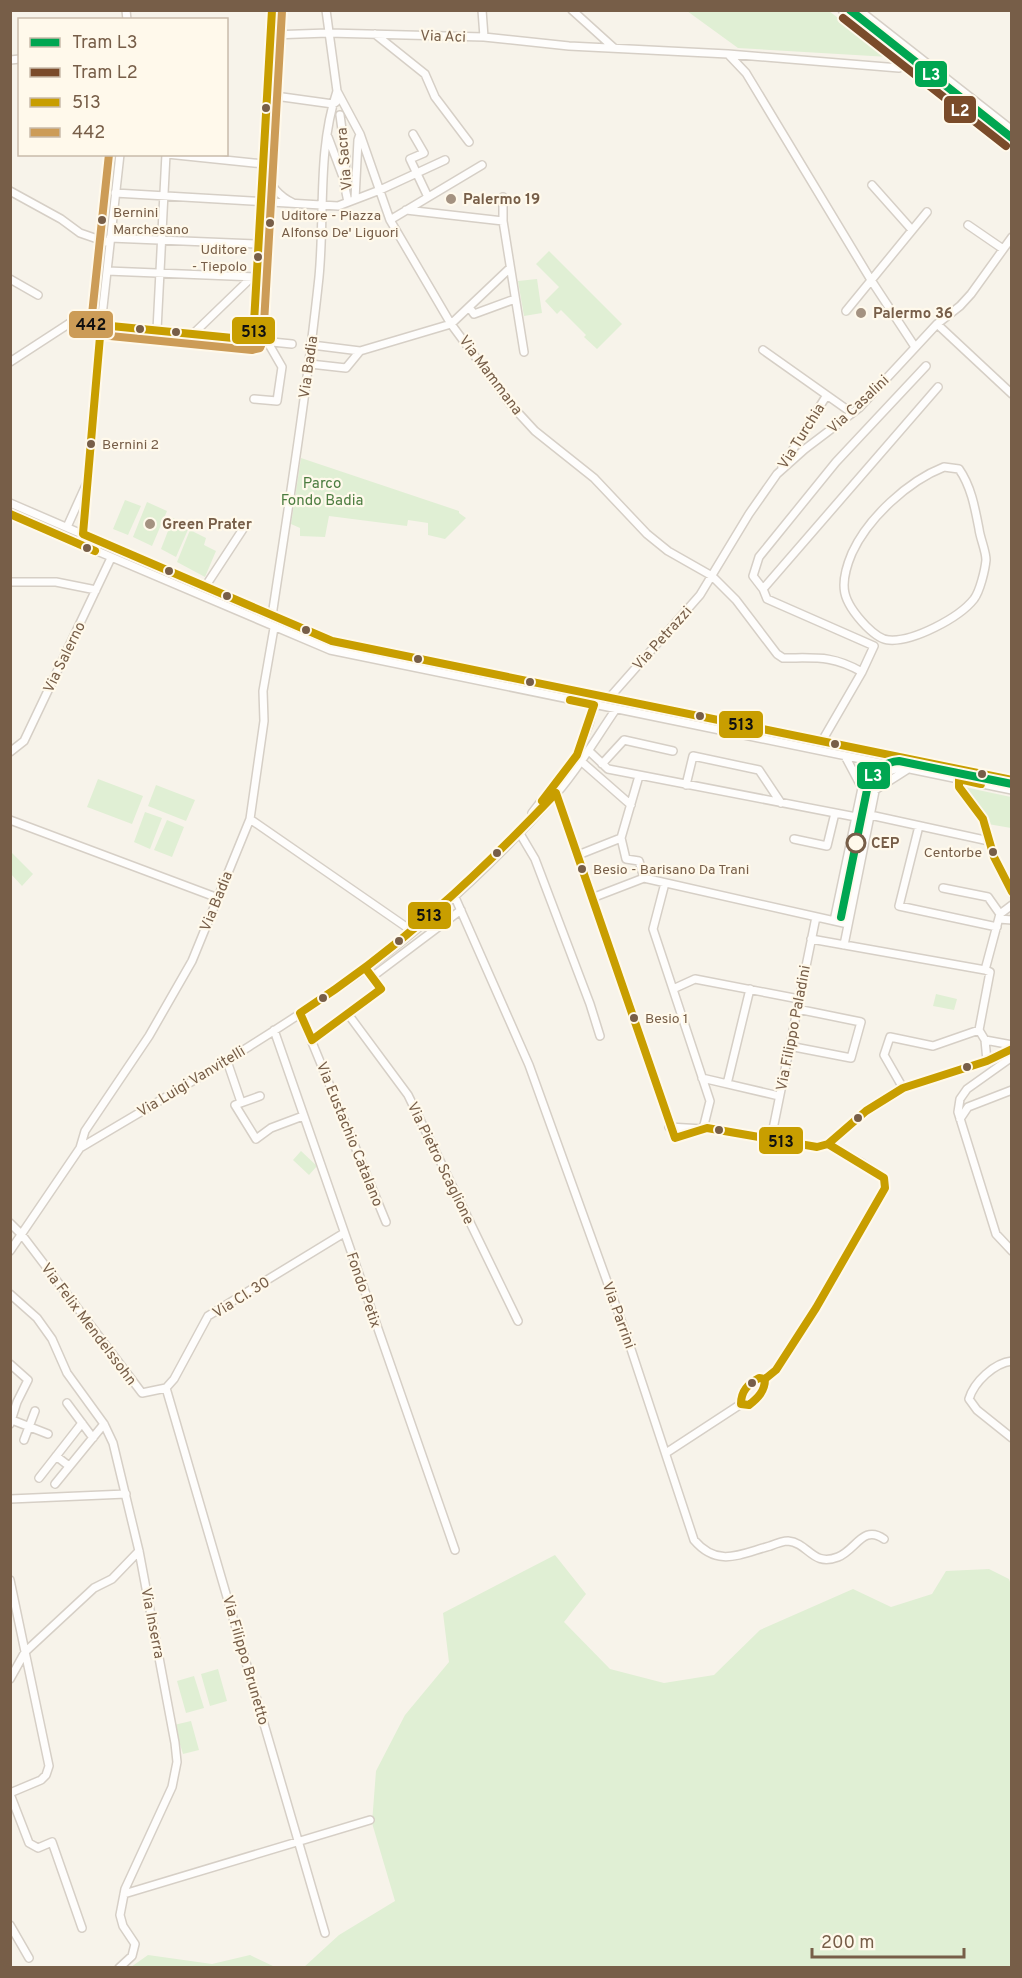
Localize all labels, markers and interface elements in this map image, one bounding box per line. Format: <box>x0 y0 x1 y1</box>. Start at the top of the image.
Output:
legend <box>18 18 228 156</box>
street label: Via Aci <box>420 27 466 48</box>
text: Tram L3 <box>72 32 138 55</box>
line badge: L3 <box>914 60 948 88</box>
text: Tram L2 <box>72 62 138 85</box>
text: L3 <box>922 66 940 86</box>
text: 513 <box>72 92 101 115</box>
line badge: L2 <box>943 95 977 124</box>
unlabelled marker <box>260 102 272 114</box>
text: L2 <box>951 102 969 122</box>
text: 442 <box>72 122 105 145</box>
street label: Via Sacra <box>333 127 358 191</box>
place label: Palermo 19 <box>463 191 540 210</box>
marker: Palermo 19 <box>444 192 458 206</box>
place label: Bernini Marchesano <box>113 205 189 239</box>
place label: Uditore - Piazza Alfonso De' Liguori <box>281 208 399 242</box>
marker: Bernini Marchesano <box>96 214 108 226</box>
marker: Uditore - Piazza Alfonso De' Liguori <box>264 217 276 229</box>
place label: Uditore - Tiepolo <box>192 242 247 276</box>
marker: Uditore - Tiepolo <box>252 251 264 263</box>
place label: Palermo 36 <box>873 305 953 324</box>
marker: Palermo 36 <box>854 306 868 320</box>
line badge: 442 <box>68 310 114 339</box>
text: 442 <box>76 316 106 336</box>
line badge: 513 <box>231 316 276 345</box>
unlabelled marker <box>134 323 146 335</box>
text: 513 <box>241 323 267 343</box>
unlabelled marker <box>170 326 182 338</box>
street label: Via Mammana <box>454 332 526 420</box>
street label: Via Badia <box>296 335 323 400</box>
street label: Via Casalini <box>824 372 894 438</box>
street label: Via Turchia <box>775 400 830 473</box>
place label: Bernini 2 <box>102 437 159 454</box>
marker: Bernini 2 <box>85 438 97 450</box>
park label: Parco Fondo Badia <box>281 475 363 511</box>
place label: Green Prater <box>162 516 253 535</box>
marker: Green Prater <box>143 517 157 531</box>
unlabelled marker <box>81 542 93 554</box>
unlabelled marker <box>163 565 175 577</box>
unlabelled marker <box>221 590 233 602</box>
street label: Via Petrazzi <box>629 603 697 675</box>
street label: Via Salerno <box>40 619 91 696</box>
unlabelled marker <box>300 624 312 636</box>
unlabelled marker <box>412 653 424 665</box>
unlabelled marker <box>524 676 536 688</box>
unlabelled marker <box>694 710 706 722</box>
line badge: 513 <box>718 710 764 739</box>
text: 513 <box>728 716 754 736</box>
unlabelled marker <box>829 738 841 750</box>
line badge: L3 <box>856 761 891 790</box>
text: L3 <box>864 767 882 787</box>
unlabelled marker <box>976 768 988 780</box>
marker: CEP <box>846 833 866 853</box>
place label: CEP <box>871 835 900 854</box>
place label: Centorbe <box>924 845 982 862</box>
marker: Centorbe <box>987 846 999 858</box>
unlabelled marker <box>491 847 503 859</box>
place label: Besio - Barisano Da Trani <box>593 862 749 879</box>
marker: Besio - Barisano Da Trani <box>576 863 588 875</box>
street label: Via Badia <box>197 869 238 934</box>
line badge: 513 <box>407 901 452 930</box>
text: 513 <box>416 907 442 927</box>
unlabelled marker <box>393 935 405 947</box>
street label: Via Filippo Paladini <box>773 964 816 1093</box>
unlabelled marker <box>317 992 329 1004</box>
place label: Besio 1 <box>645 1011 688 1028</box>
marker: Besio 1 <box>628 1012 640 1024</box>
street label: Via Luigi Vanvitelli <box>134 1043 249 1122</box>
street label: Via Eustachio Catalano <box>311 1059 386 1210</box>
unlabelled marker <box>961 1061 973 1073</box>
street label: Via Pietro Scaglione <box>402 1099 478 1228</box>
unlabelled marker <box>852 1112 864 1124</box>
unlabelled marker <box>713 1124 725 1136</box>
line badge: 513 <box>758 1126 804 1155</box>
text: 513 <box>768 1133 794 1153</box>
street label: Fondo Petix <box>341 1250 384 1331</box>
street label: Via Felix Mendelssohn <box>36 1260 140 1390</box>
street label: Via Cl. 30 <box>210 1273 274 1323</box>
street label: Via Parrini <box>597 1279 638 1352</box>
unlabelled marker <box>746 1377 758 1389</box>
street label: Via Inserra <box>135 1586 168 1660</box>
street label: Via Filippo Brunetto <box>217 1593 272 1727</box>
scale bar <box>812 1921 964 1959</box>
text: 200 m <box>821 1932 874 1955</box>

